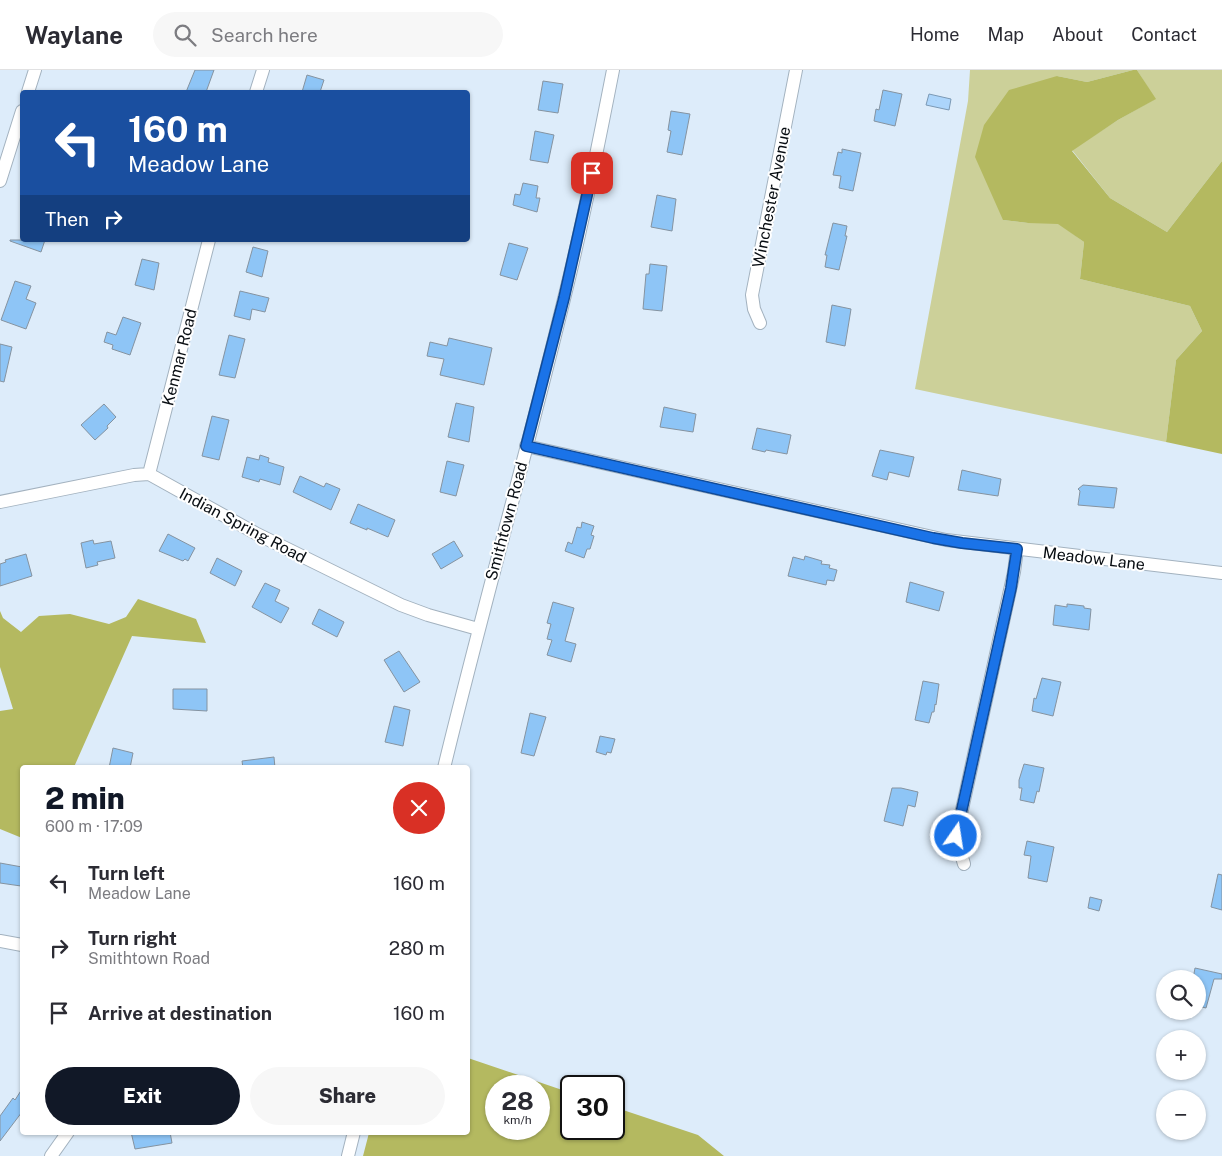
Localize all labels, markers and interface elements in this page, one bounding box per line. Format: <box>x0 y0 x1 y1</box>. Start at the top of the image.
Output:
search box <box>153 12 503 57</box>
text: Waylane <box>25 21 123 49</box>
icon: search <box>171 21 199 49</box>
text: Search here <box>211 24 318 46</box>
text: Home <box>910 24 960 45</box>
text: Map <box>988 24 1024 45</box>
text: About <box>1052 24 1103 45</box>
text: Contact <box>1131 24 1197 45</box>
text: 160 m <box>128 109 228 150</box>
icon: left <box>45 110 110 175</box>
street label: Winchester Avenue <box>748 125 795 269</box>
text: Meadow Lane <box>128 151 269 177</box>
pin <box>571 152 613 194</box>
icon: arrive <box>578 159 606 187</box>
icon: right <box>99 205 127 233</box>
text: Then <box>45 208 89 230</box>
street label: Kenmar Road <box>158 307 201 408</box>
street label: Smithtown Road <box>482 460 531 583</box>
street label: Indian Spring Road <box>176 484 309 567</box>
street label: Meadow Lane <box>1042 543 1146 574</box>
text: 2 min <box>45 780 125 816</box>
button: close <box>393 782 445 834</box>
position arrow <box>929 809 981 861</box>
text: 600 m · 17:09 <box>45 817 143 836</box>
text: Turn left <box>88 862 165 884</box>
icon: left <box>45 869 73 897</box>
text: 160 m <box>393 872 445 894</box>
text: Meadow Lane <box>88 884 191 903</box>
text: Turn right <box>88 927 177 949</box>
icon: right <box>45 934 73 962</box>
text: 280 m <box>389 937 445 959</box>
text: Smithtown Road <box>88 949 210 968</box>
map controls <box>1156 970 1206 1140</box>
button: search <box>1156 970 1206 1020</box>
icon: arrive <box>45 999 73 1027</box>
text: Arrive at destination <box>88 1002 272 1024</box>
text: 160 m <box>393 1002 445 1024</box>
button: + <box>1156 1030 1206 1080</box>
button: Exit <box>45 1067 240 1125</box>
button: Share <box>250 1067 445 1125</box>
speed limit sign: 30 <box>560 1075 625 1140</box>
text: 28 <box>501 1086 534 1116</box>
button: − <box>1156 1090 1206 1140</box>
text: km/h <box>503 1113 532 1127</box>

